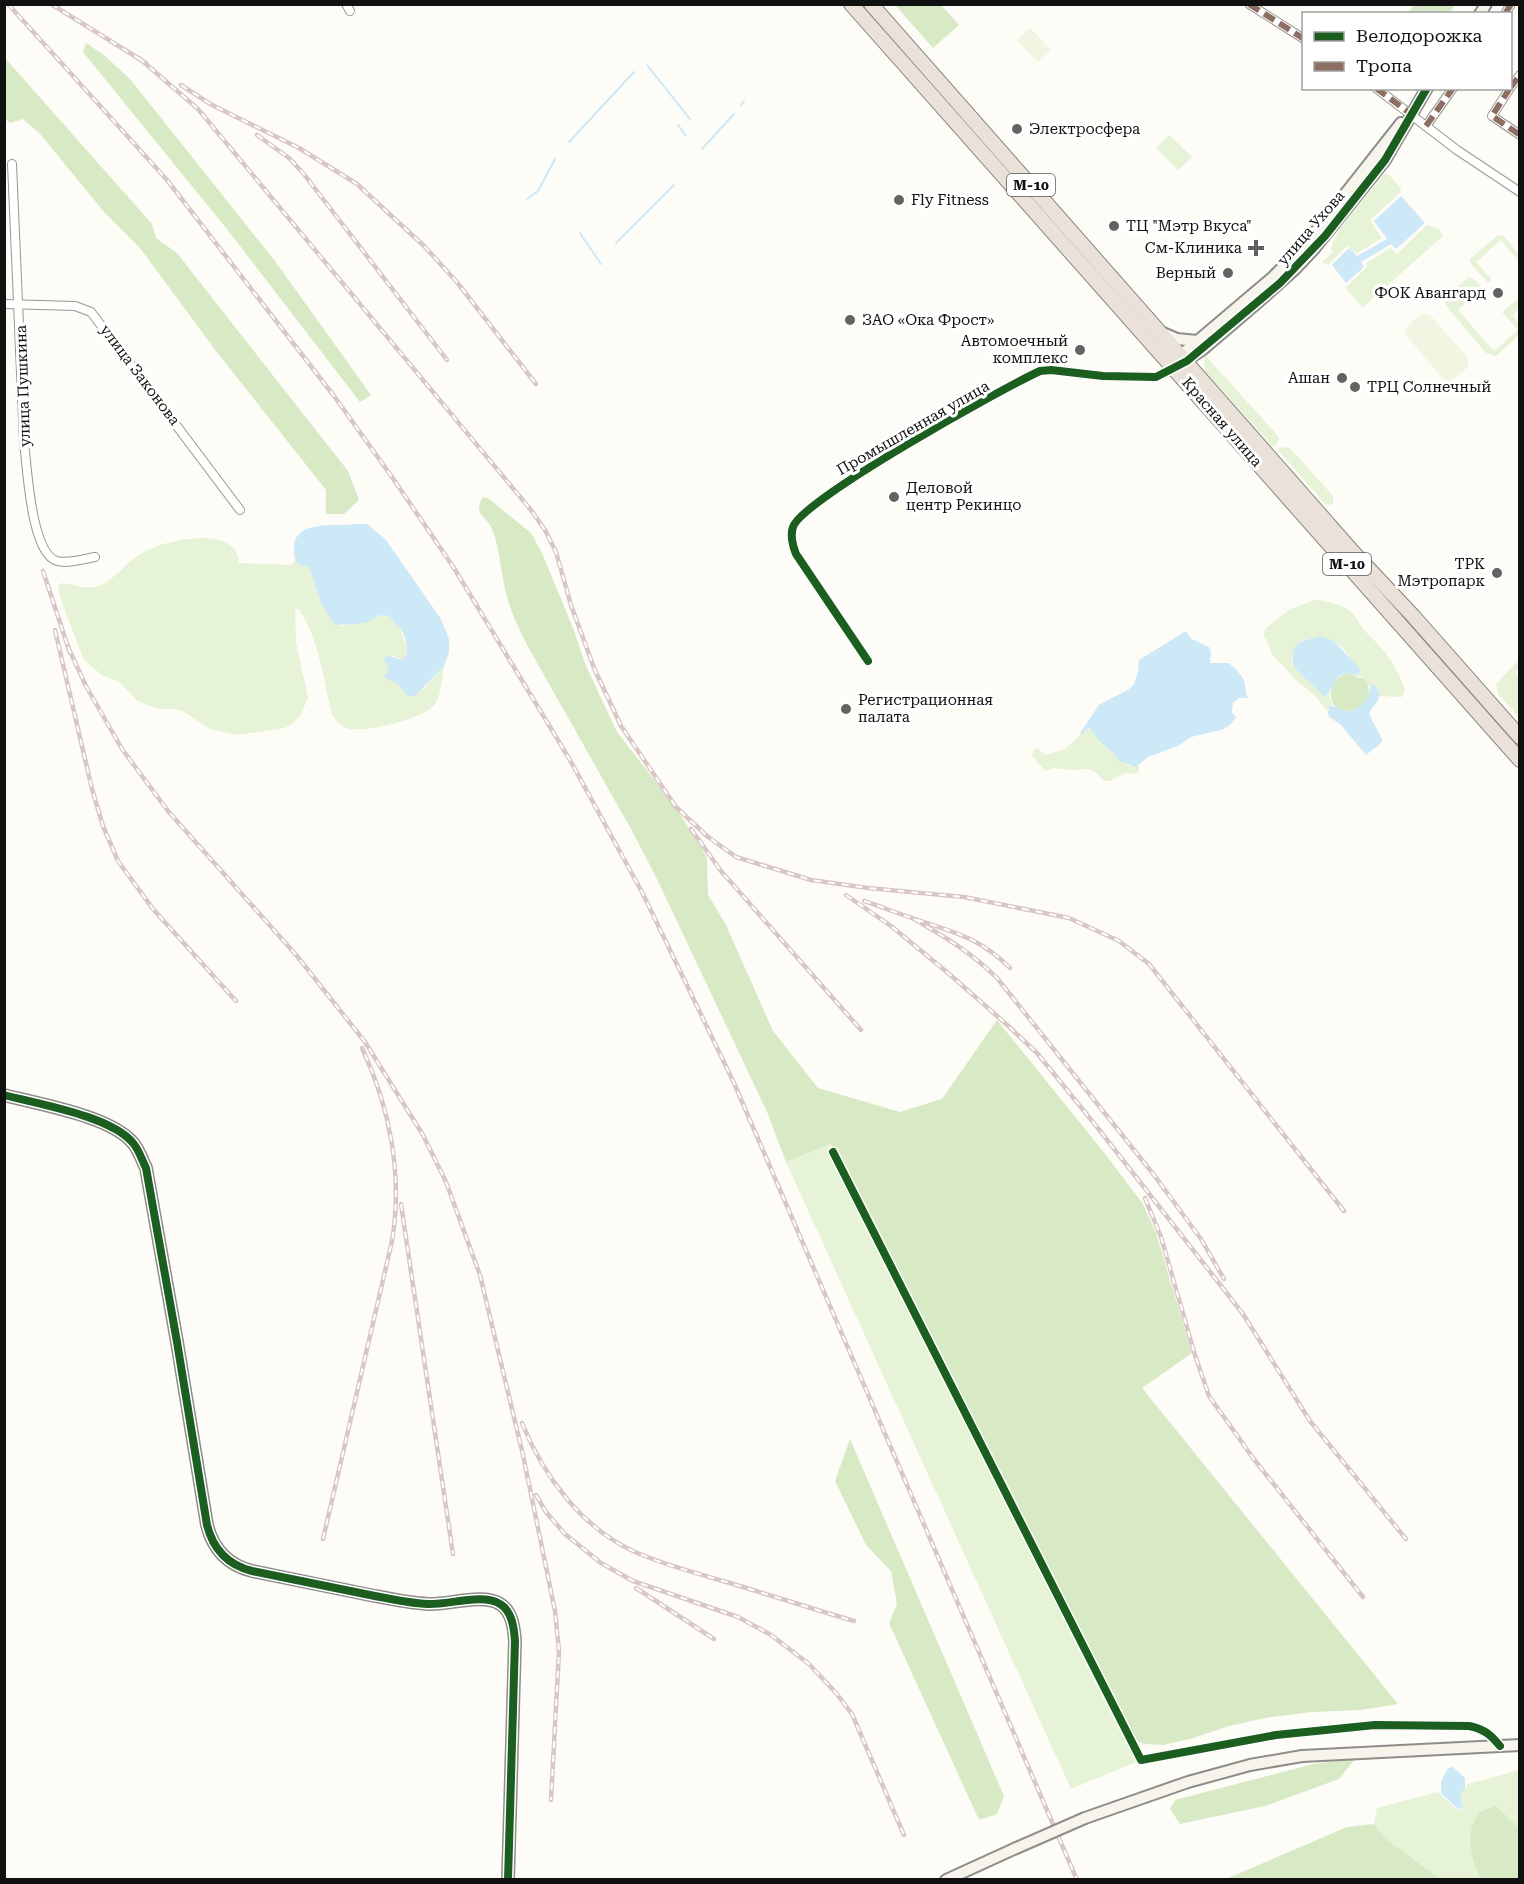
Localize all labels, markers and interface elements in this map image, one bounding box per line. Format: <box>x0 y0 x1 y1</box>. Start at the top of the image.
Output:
legend <box>1302 12 1512 90</box>
text: Велодорожка <box>1356 25 1482 46</box>
text: Тропа <box>1356 55 1412 76</box>
place label: Электросфера <box>1029 120 1140 138</box>
marker: Электросфера <box>1010 122 1024 136</box>
road number: М-10 <box>1007 174 1055 196</box>
street label: улица Ухова <box>1274 187 1348 269</box>
place label: Fly Fitness <box>911 191 989 209</box>
marker: Fly Fitness <box>892 193 906 207</box>
place label: ТЦ "Мэтр Вкуса" <box>1126 217 1252 235</box>
marker: ТЦ "Мэтр Вкуса" <box>1107 219 1121 233</box>
place label: См-Клиника <box>1145 239 1242 257</box>
marker: См-Клиника <box>1247 239 1265 257</box>
place label: Верный <box>1156 264 1216 282</box>
marker: Верный <box>1221 266 1235 280</box>
place label: ФОК Авангард <box>1374 284 1487 302</box>
marker: ФОК Авангард <box>1491 286 1505 300</box>
place label: ЗАО «Ока Фрост» <box>862 311 994 329</box>
marker: ЗАО «Ока Фрост» <box>843 313 857 327</box>
street label: улица Законова <box>96 321 184 429</box>
street label: улица Пушкина <box>12 325 34 447</box>
place label: Автомоечный комплекс <box>961 332 1068 367</box>
marker: Автомоечный комплекс <box>1073 343 1087 357</box>
place label: Ашан <box>1288 369 1330 387</box>
marker: Ашан <box>1335 371 1349 385</box>
street label: Красная улица <box>1178 374 1266 470</box>
street label: Промышленная улица <box>834 377 992 479</box>
place label: ТРЦ Солнечный <box>1367 378 1491 396</box>
marker: ТРЦ Солнечный <box>1348 380 1362 394</box>
place label: Деловой центр Рекинцо <box>906 479 1022 514</box>
marker: Деловой центр Рекинцо <box>887 490 901 504</box>
road number: М-10 <box>1323 553 1371 575</box>
place label: ТРК Мэтропарк <box>1398 555 1485 590</box>
marker: ТРК Мэтропарк <box>1490 566 1504 580</box>
place label: Регистрационная палата <box>858 691 993 726</box>
marker: Регистрационная палата <box>839 702 853 716</box>

